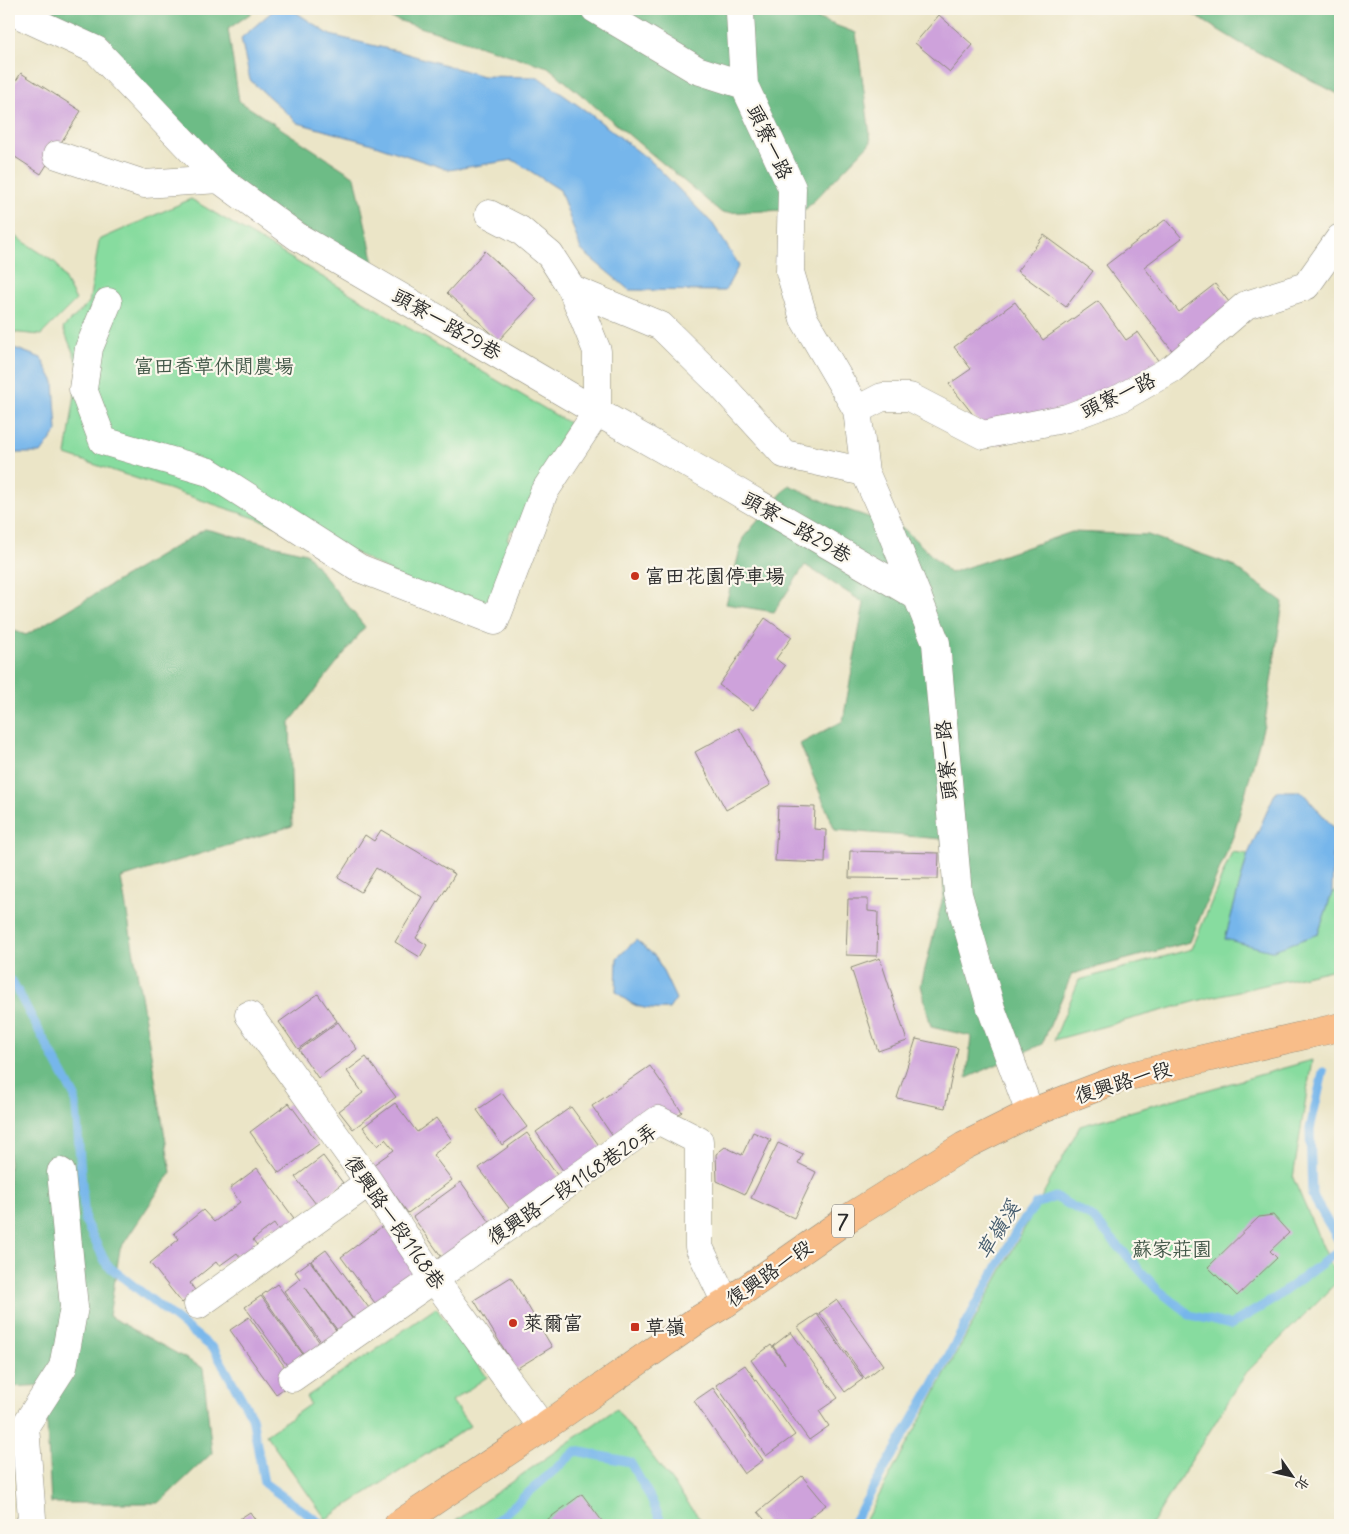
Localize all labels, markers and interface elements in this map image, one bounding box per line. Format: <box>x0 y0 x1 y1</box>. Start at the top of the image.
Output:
street label: 頭寮一路 <box>740 101 798 185</box>
street label: 頭寮一路29巷 <box>387 283 507 368</box>
park label: 富田香草休閒農場 <box>134 354 294 381</box>
street label: 頭寮一路 <box>1077 367 1161 425</box>
street label: 頭寮一路29巷 <box>737 486 857 571</box>
place label: 富田花園停車場 <box>645 564 785 591</box>
marker: 富田花園停車場 <box>629 570 641 582</box>
street label: 頭寮一路 <box>930 718 964 801</box>
street label: 復興路一段 <box>1072 1056 1175 1111</box>
street label: 復興路一段1168巷20弄 <box>483 1118 663 1252</box>
street label: 復興路一段1168巷 <box>337 1150 451 1296</box>
water label: 草嶺溪 <box>970 1196 1028 1265</box>
road number: 7 <box>832 1204 854 1238</box>
street label: 復興路一段 <box>721 1234 819 1314</box>
park label: 蘇家莊園 <box>1132 1237 1212 1264</box>
place label: 萊爾富 <box>523 1311 583 1338</box>
place label: 草嶺 <box>645 1315 685 1342</box>
marker: 萊爾富 <box>507 1317 519 1329</box>
marker: 草嶺 <box>629 1321 641 1333</box>
north arrow <box>1266 1452 1316 1502</box>
text: 北 <box>1291 1472 1313 1494</box>

